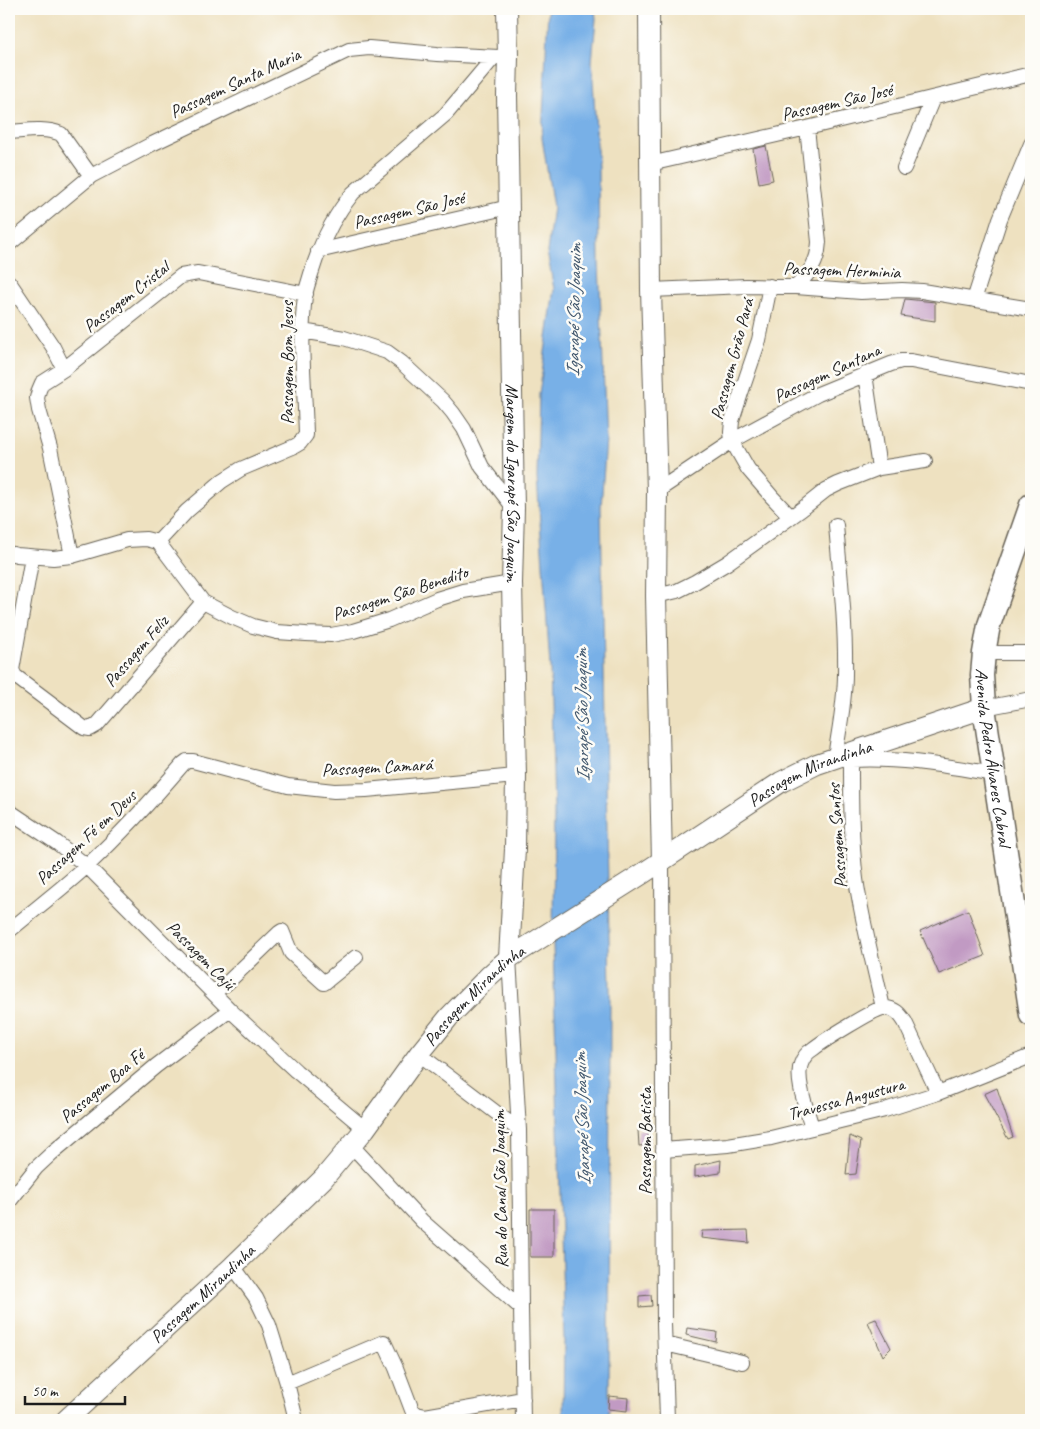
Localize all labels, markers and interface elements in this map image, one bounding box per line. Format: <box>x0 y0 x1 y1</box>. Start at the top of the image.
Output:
street label: Passagem Santa Maria <box>166 42 305 123</box>
street label: Passagem São José <box>780 78 898 125</box>
street label: Passagem São José <box>352 186 470 233</box>
water label: Igarapé São Joaquim <box>561 241 587 377</box>
street label: Passagem Cristal <box>79 255 175 337</box>
street label: Passagem Herminia <box>783 257 902 283</box>
street label: Passagem Grão Pará <box>705 294 759 422</box>
street label: Passagem Bom Jesus <box>276 300 298 425</box>
street label: Passagem Santana <box>770 338 885 407</box>
street label: Margem do Igarapé São Joaquim <box>501 384 525 583</box>
street label: Passagem São Benedito <box>330 560 472 625</box>
street label: Passagem Feliz <box>99 610 174 691</box>
water label: Igarapé São Joaquim <box>569 646 595 782</box>
street label: Avenida Pedro Álvares Cabral <box>971 668 1016 851</box>
street label: Passagem Mirandinha <box>744 735 876 812</box>
street label: Passagem Camará <box>321 753 435 781</box>
street label: Passagem Santos <box>822 781 852 889</box>
street label: Passagem Fé em Deus <box>31 784 142 889</box>
street label: Passagem Cajú <box>162 916 241 995</box>
street label: Passagem Mirandinha <box>419 939 530 1050</box>
street label: Passagem Boa Fé <box>55 1042 151 1128</box>
water label: Igarapé São Joaquim <box>568 1050 596 1186</box>
street label: Travessa Angustura <box>785 1072 908 1125</box>
street label: Passagem Batista <box>634 1086 656 1195</box>
street label: Rua do Canal São Joaquim <box>488 1109 512 1268</box>
street label: Passagem Mirandinha <box>146 1239 260 1348</box>
scale bar <box>25 1374 125 1406</box>
text: 50 m <box>32 1382 59 1401</box>

